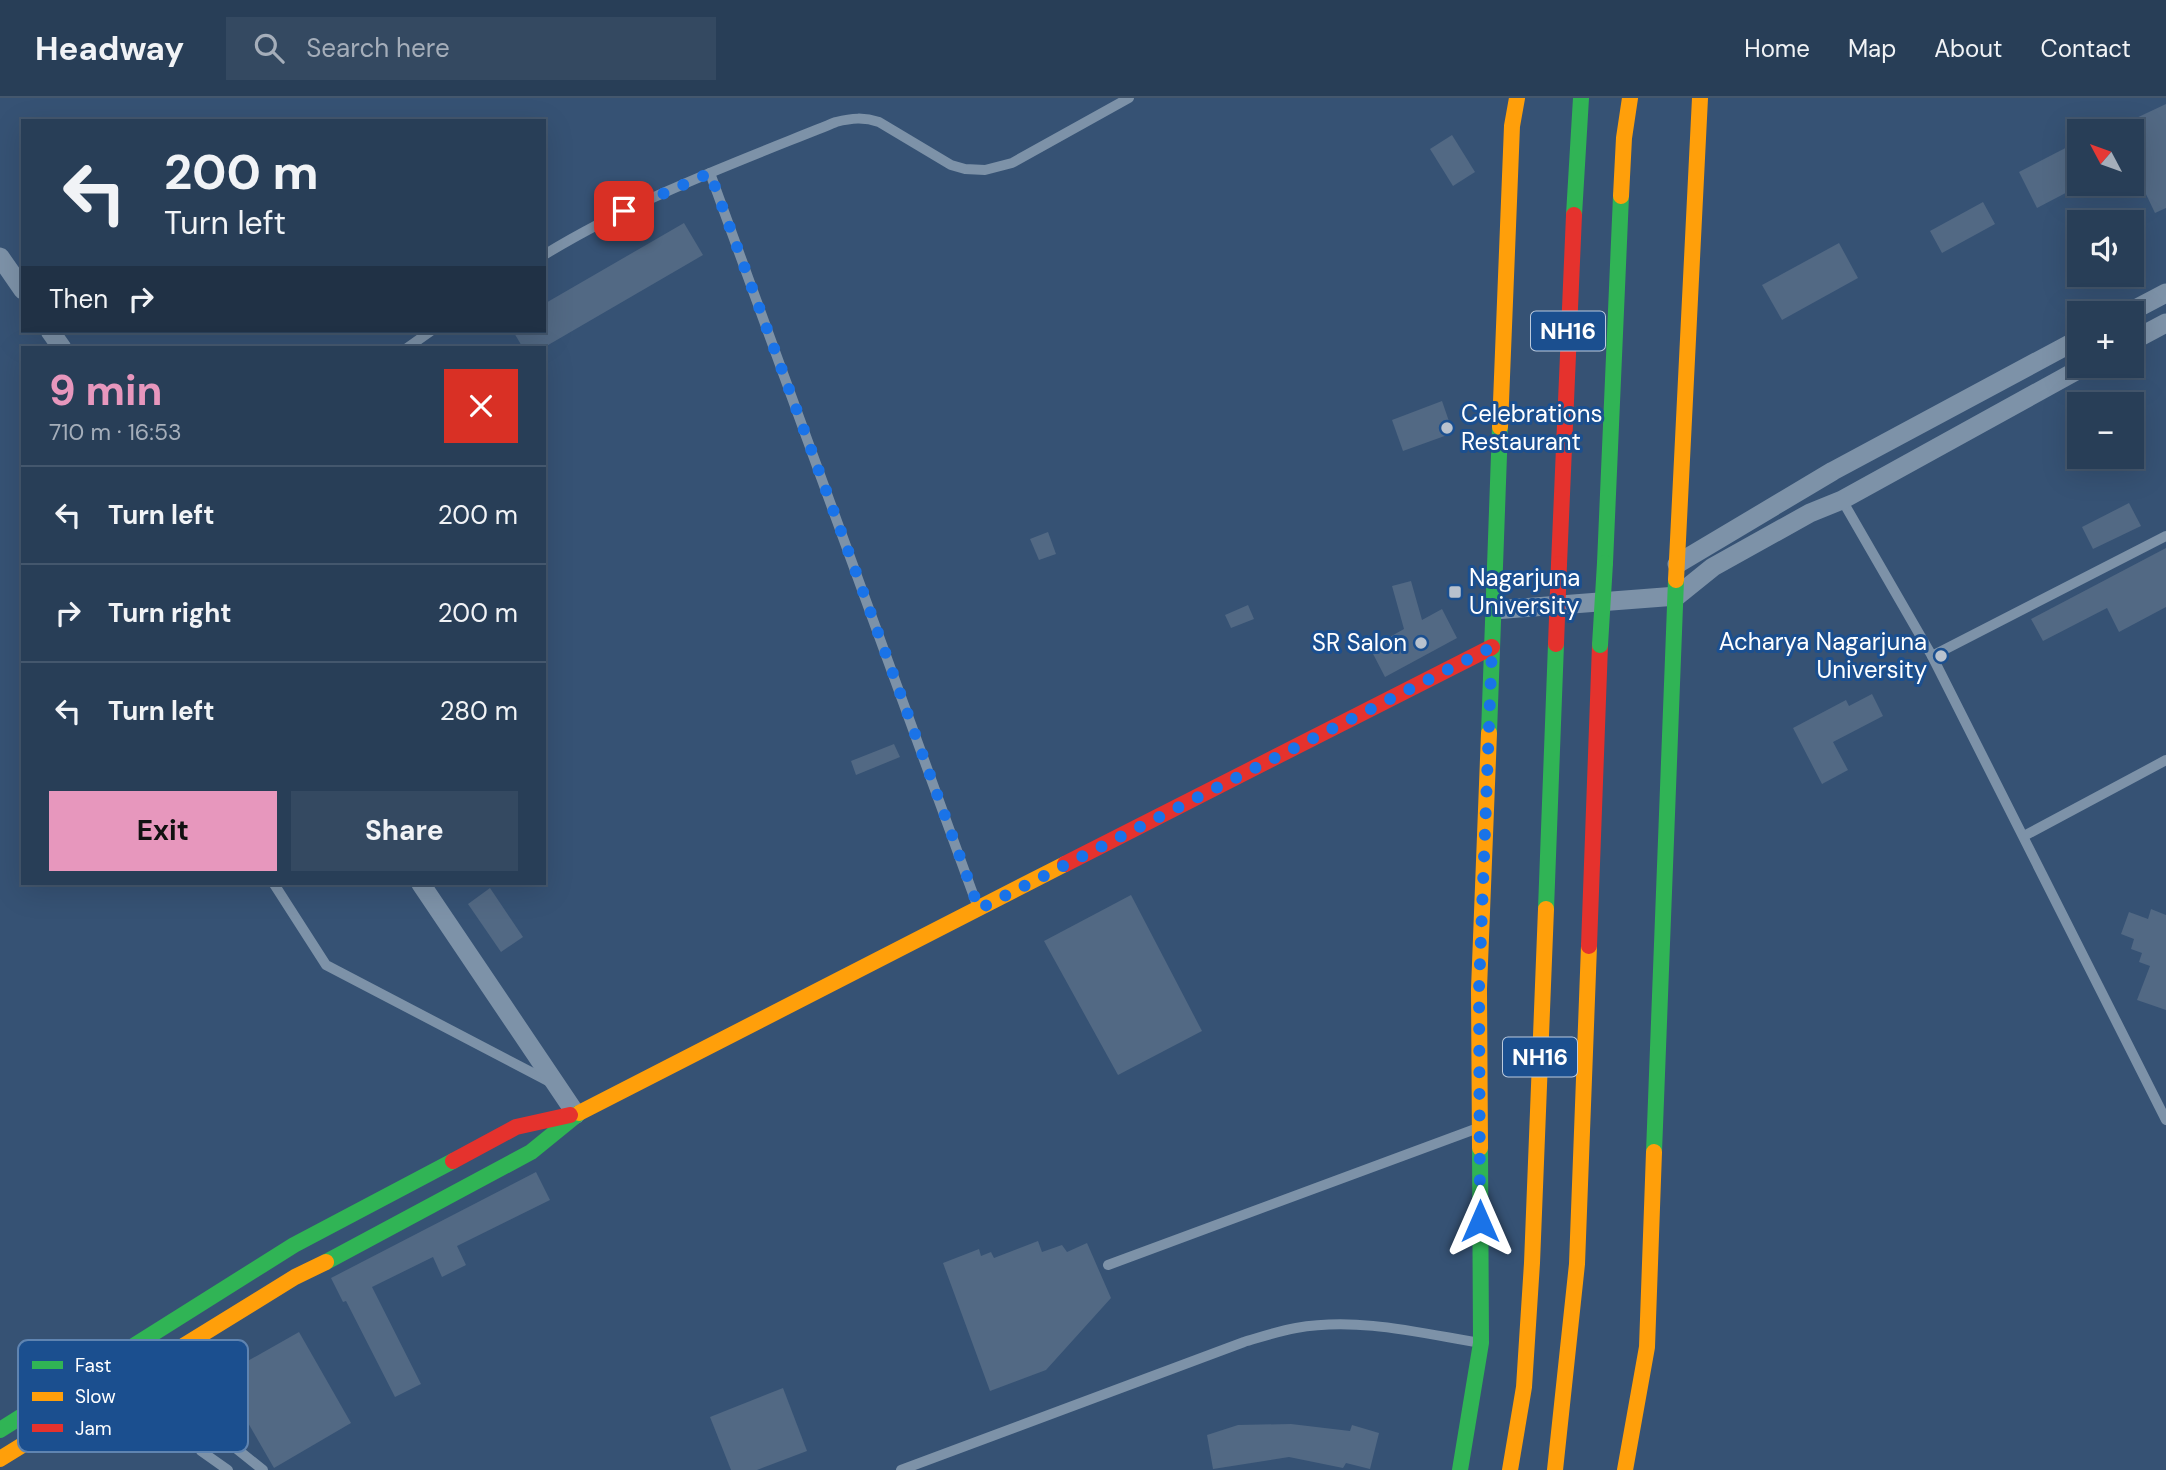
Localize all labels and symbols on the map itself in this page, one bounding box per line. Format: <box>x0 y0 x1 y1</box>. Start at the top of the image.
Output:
north arrow <box>2067 119 2144 196</box>
pin <box>594 181 654 241</box>
road number: NH16 <box>1531 312 1605 350</box>
place label: Celebrations Restaurant <box>1461 398 1603 457</box>
marker: Celebrations Restaurant <box>1439 420 1455 436</box>
place label: Nagarjuna University <box>1469 562 1580 621</box>
marker: Nagarjuna University <box>1447 584 1463 600</box>
place label: Acharya Nagarjuna University <box>1719 626 1927 685</box>
place label: SR Salon <box>1312 627 1407 658</box>
marker: SR Salon <box>1413 635 1429 651</box>
marker: Acharya Nagarjuna University <box>1933 648 1949 664</box>
road number: NH16 <box>1503 1038 1577 1076</box>
position arrow <box>1443 1184 1517 1258</box>
legend <box>18 1340 248 1452</box>
text: Fast <box>75 1353 111 1378</box>
text: Slow <box>75 1384 116 1409</box>
text: Jam <box>75 1416 112 1441</box>

